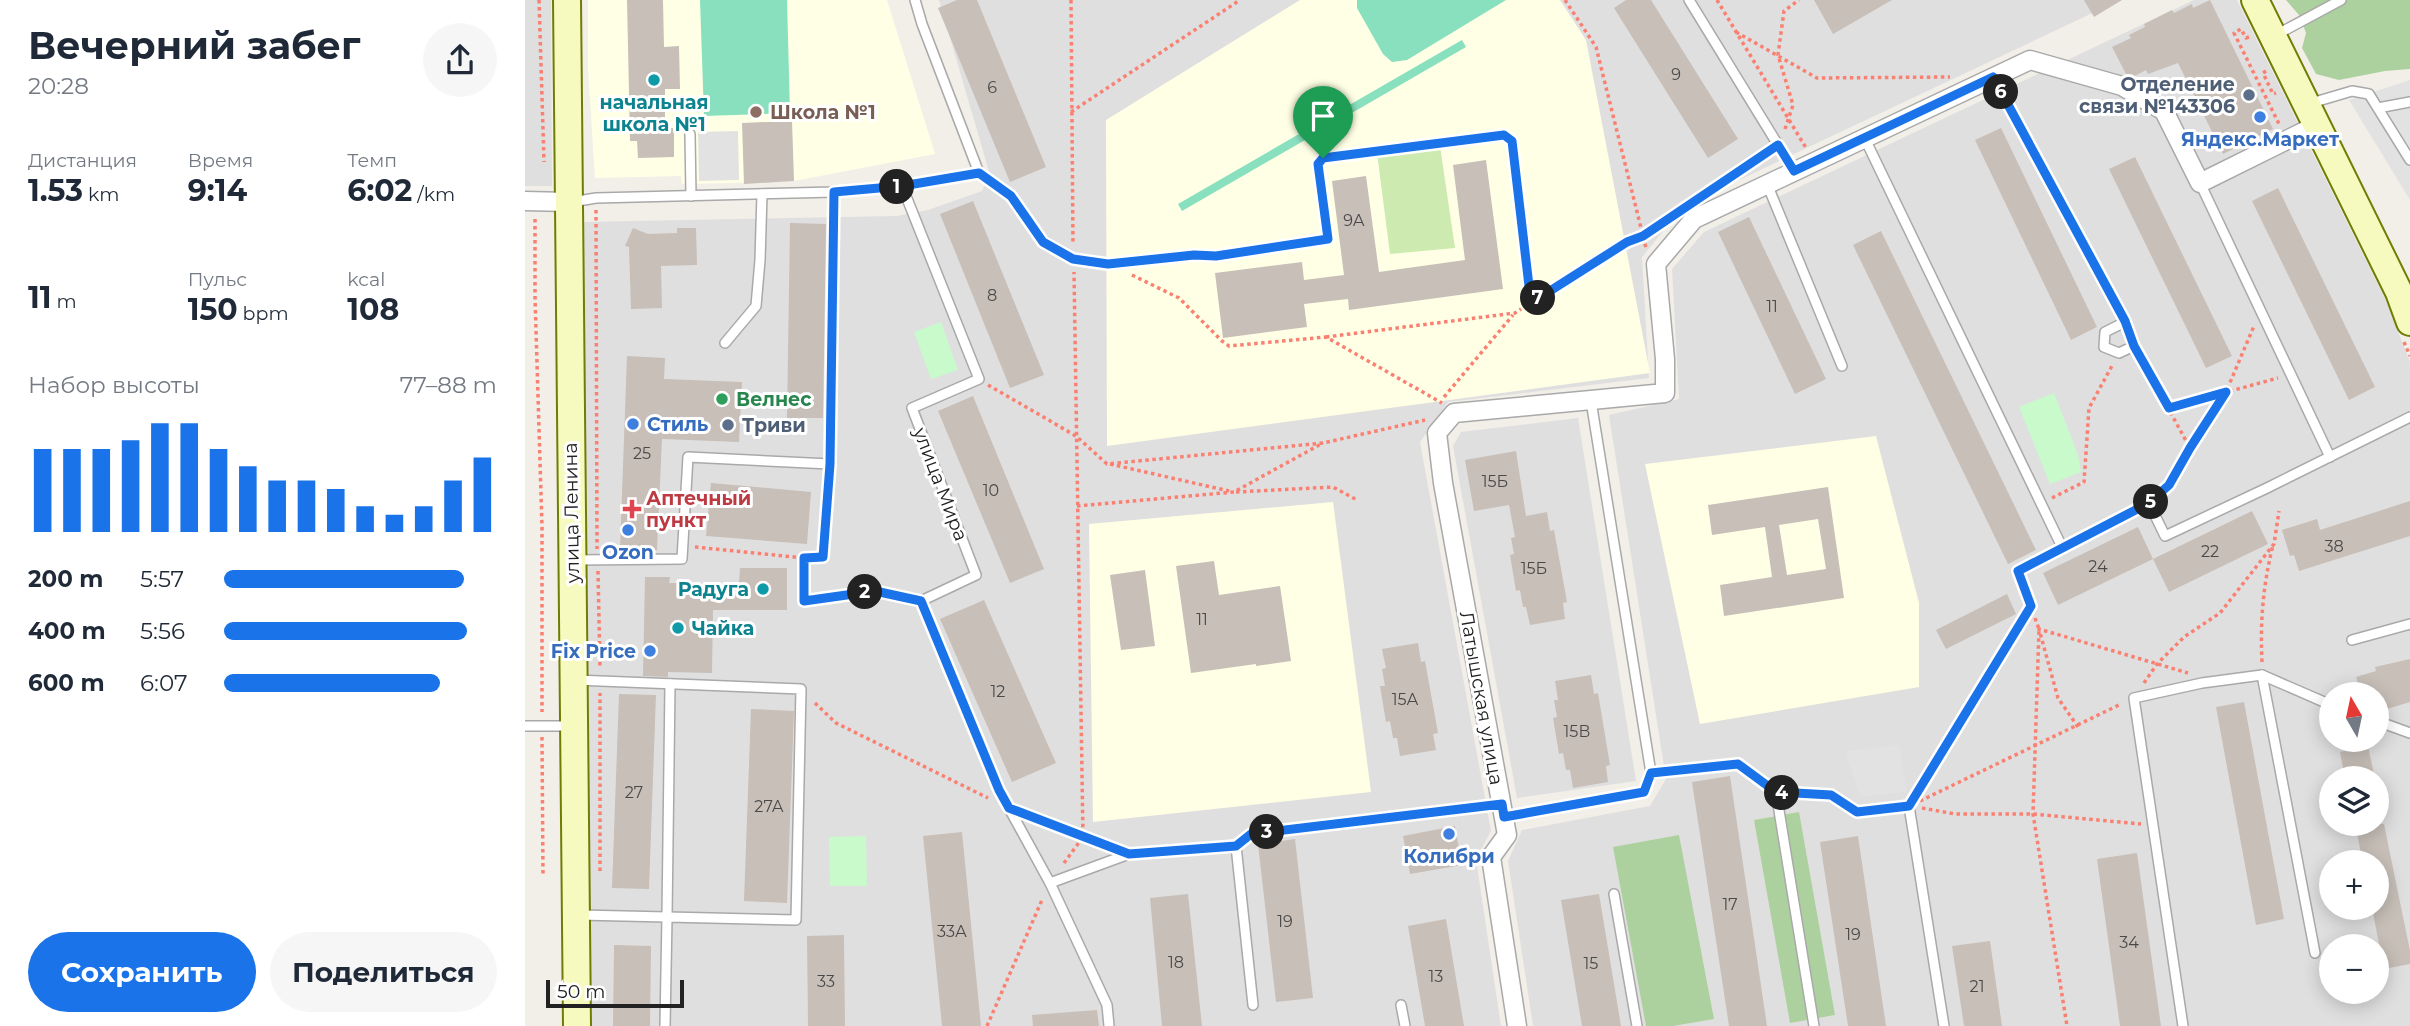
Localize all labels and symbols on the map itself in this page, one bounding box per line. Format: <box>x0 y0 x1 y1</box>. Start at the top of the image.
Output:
house number: 9 <box>1671 65 1681 84</box>
marker: начальная школа №1 <box>646 72 662 88</box>
place label: Отделение связи №143306 <box>2079 73 2235 118</box>
pin: 6 <box>1983 74 2019 110</box>
house number: 6 <box>987 78 997 97</box>
pin <box>1293 86 1353 158</box>
marker: Отделение связи №143306 <box>2241 87 2257 103</box>
place label: начальная школа №1 <box>600 91 708 136</box>
place label: Школа №1 <box>770 101 876 124</box>
marker: Школа №1 <box>748 104 764 120</box>
marker: Яндекс.Маркет <box>2252 109 2268 125</box>
place label: Яндекс.Маркет <box>2181 128 2340 151</box>
pin: 1 <box>879 170 915 204</box>
house number: 9А <box>1343 211 1365 230</box>
pin: 7 <box>1521 280 1555 316</box>
house number: 8 <box>987 286 997 305</box>
house number: 11 <box>1766 297 1778 316</box>
place label: Велнес <box>736 388 812 411</box>
marker: Велнес <box>714 391 730 407</box>
place label: Стиль <box>647 413 709 436</box>
place label: Триви <box>742 414 806 437</box>
marker: Стиль <box>625 416 641 432</box>
marker: Триви <box>720 417 736 433</box>
street label: улица Мира <box>908 423 973 544</box>
street label: улица Ленина <box>559 442 584 585</box>
house number: 25 <box>633 444 651 463</box>
house number: 15Б <box>1482 472 1508 491</box>
house number: 10 <box>983 481 999 500</box>
pin: 5 <box>2133 484 2169 520</box>
place label: Аптечный пункт <box>646 487 751 532</box>
marker: Аптечный пункт <box>624 501 640 517</box>
marker: Ozon <box>620 522 636 538</box>
house number: 38 <box>2324 537 2344 556</box>
place label: Ozon <box>602 541 654 564</box>
house number: 22 <box>2201 542 2219 561</box>
house number: 24 <box>2088 557 2108 576</box>
house number: 15Б <box>1521 559 1547 578</box>
pin: 2 <box>847 574 883 610</box>
place label: Радуга <box>678 578 749 601</box>
marker: Радуга <box>755 581 771 597</box>
street label: Латышская улица <box>1455 609 1508 787</box>
house number: 11 <box>1196 610 1208 629</box>
place label: Чайка <box>692 617 754 640</box>
marker: Чайка <box>670 620 686 636</box>
place label: Fix Price <box>551 640 636 663</box>
marker: Fix Price <box>642 643 658 659</box>
house number: 12 <box>991 682 1005 701</box>
north arrow <box>2319 682 2389 752</box>
house number: 15А <box>1392 690 1418 709</box>
house number: 15В <box>1564 722 1590 741</box>
pin: 4 <box>1765 776 1799 810</box>
house number: 27 <box>625 783 643 802</box>
house number: 27А <box>754 797 784 816</box>
pin: 3 <box>1249 814 1285 850</box>
marker: Колибри <box>1441 826 1457 842</box>
place label: Колибри <box>1403 845 1495 868</box>
house number: 17 <box>1722 895 1738 914</box>
house number: 19 <box>1277 912 1293 931</box>
house number: 33А <box>937 922 967 941</box>
house number: 19 <box>1845 925 1861 944</box>
house number: 34 <box>2119 933 2139 952</box>
house number: 18 <box>1168 953 1184 972</box>
house number: 15 <box>1584 954 1598 973</box>
house number: 13 <box>1429 967 1443 986</box>
house number: 33 <box>817 972 835 991</box>
scale bar <box>546 977 684 1009</box>
house number: 21 <box>1970 977 1984 996</box>

